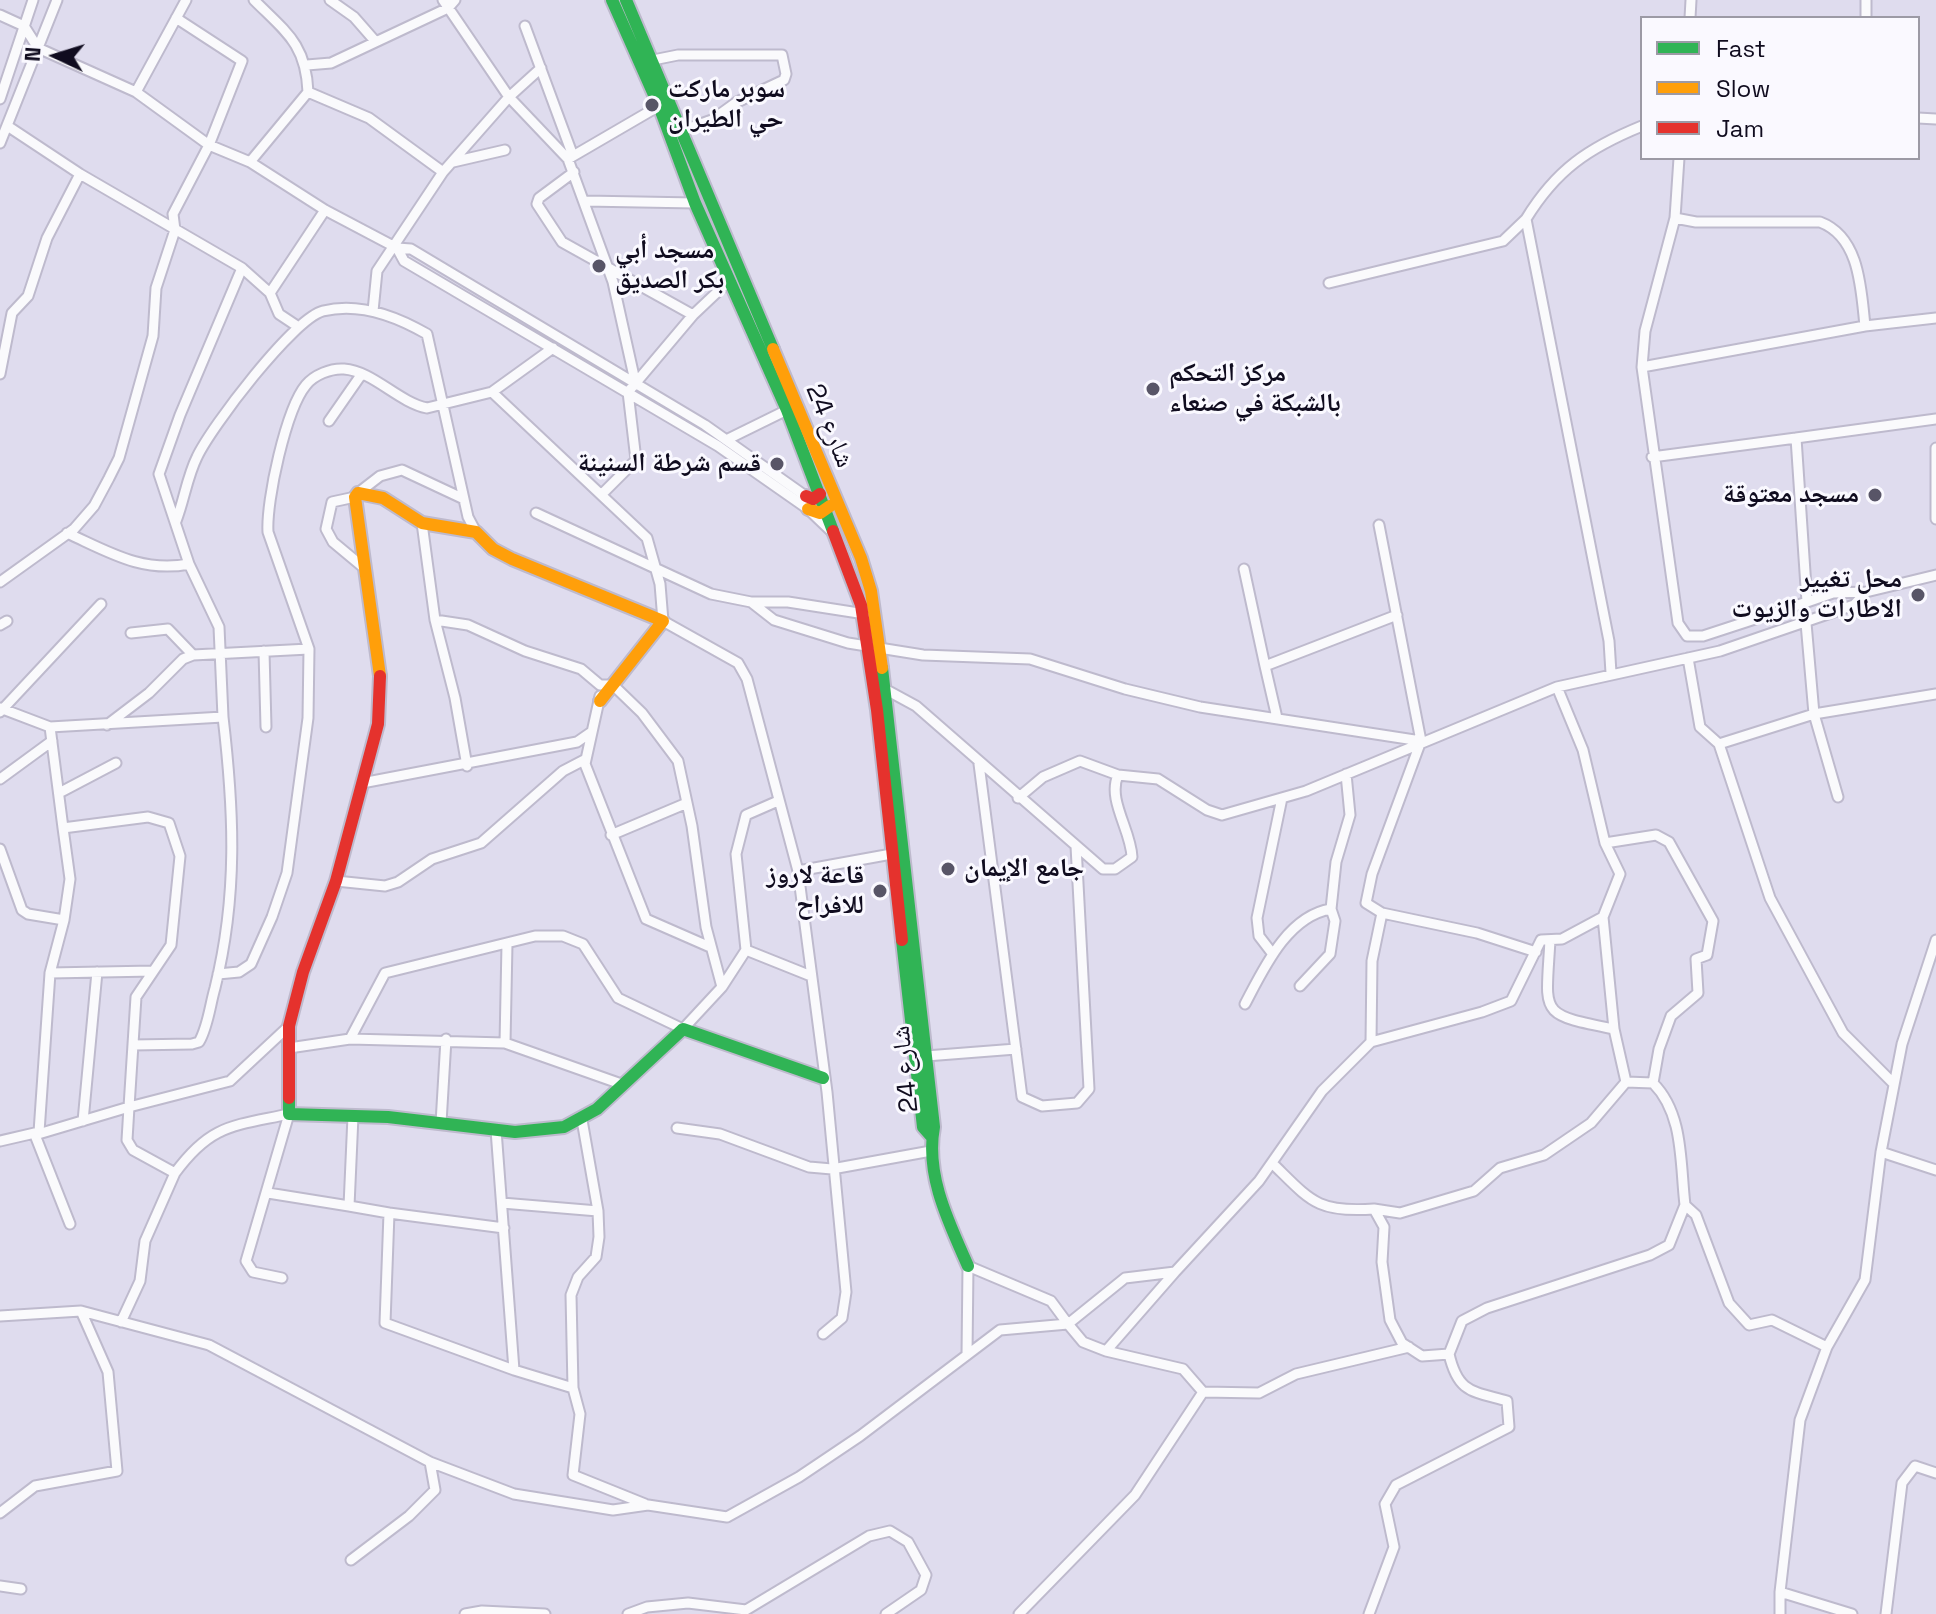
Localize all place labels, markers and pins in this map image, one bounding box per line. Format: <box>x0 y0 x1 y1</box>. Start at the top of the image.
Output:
place label: سوبر ماركت حي الطيران <box>668 74 785 136</box>
marker: سوبر ماركت حي الطيران <box>643 96 661 114</box>
place label: مسجد أبي بكر الصديق <box>615 235 724 296</box>
marker: مسجد أبي بكر الصديق <box>590 257 608 275</box>
place label: مركز التحكم بالشبكة في صنعاء <box>1169 358 1341 420</box>
marker: مركز التحكم بالشبكة في صنعاء <box>1144 380 1162 398</box>
place label: قسم شرطة السنينة <box>578 448 761 480</box>
marker: قسم شرطة السنينة <box>768 455 786 473</box>
place label: مسجد معتوقة <box>1723 479 1859 511</box>
marker: مسجد معتوقة <box>1866 486 1884 504</box>
place label: محل تغيير الاطارات والزيوت <box>1731 564 1902 626</box>
marker: محل تغيير الاطارات والزيوت <box>1909 586 1927 604</box>
place label: جامع الإيمان <box>964 853 1084 885</box>
place label: قاعة لاروز للافراح <box>767 860 864 922</box>
marker: جامع الإيمان <box>939 860 957 878</box>
marker: قاعة لاروز للافراح <box>871 882 889 900</box>

